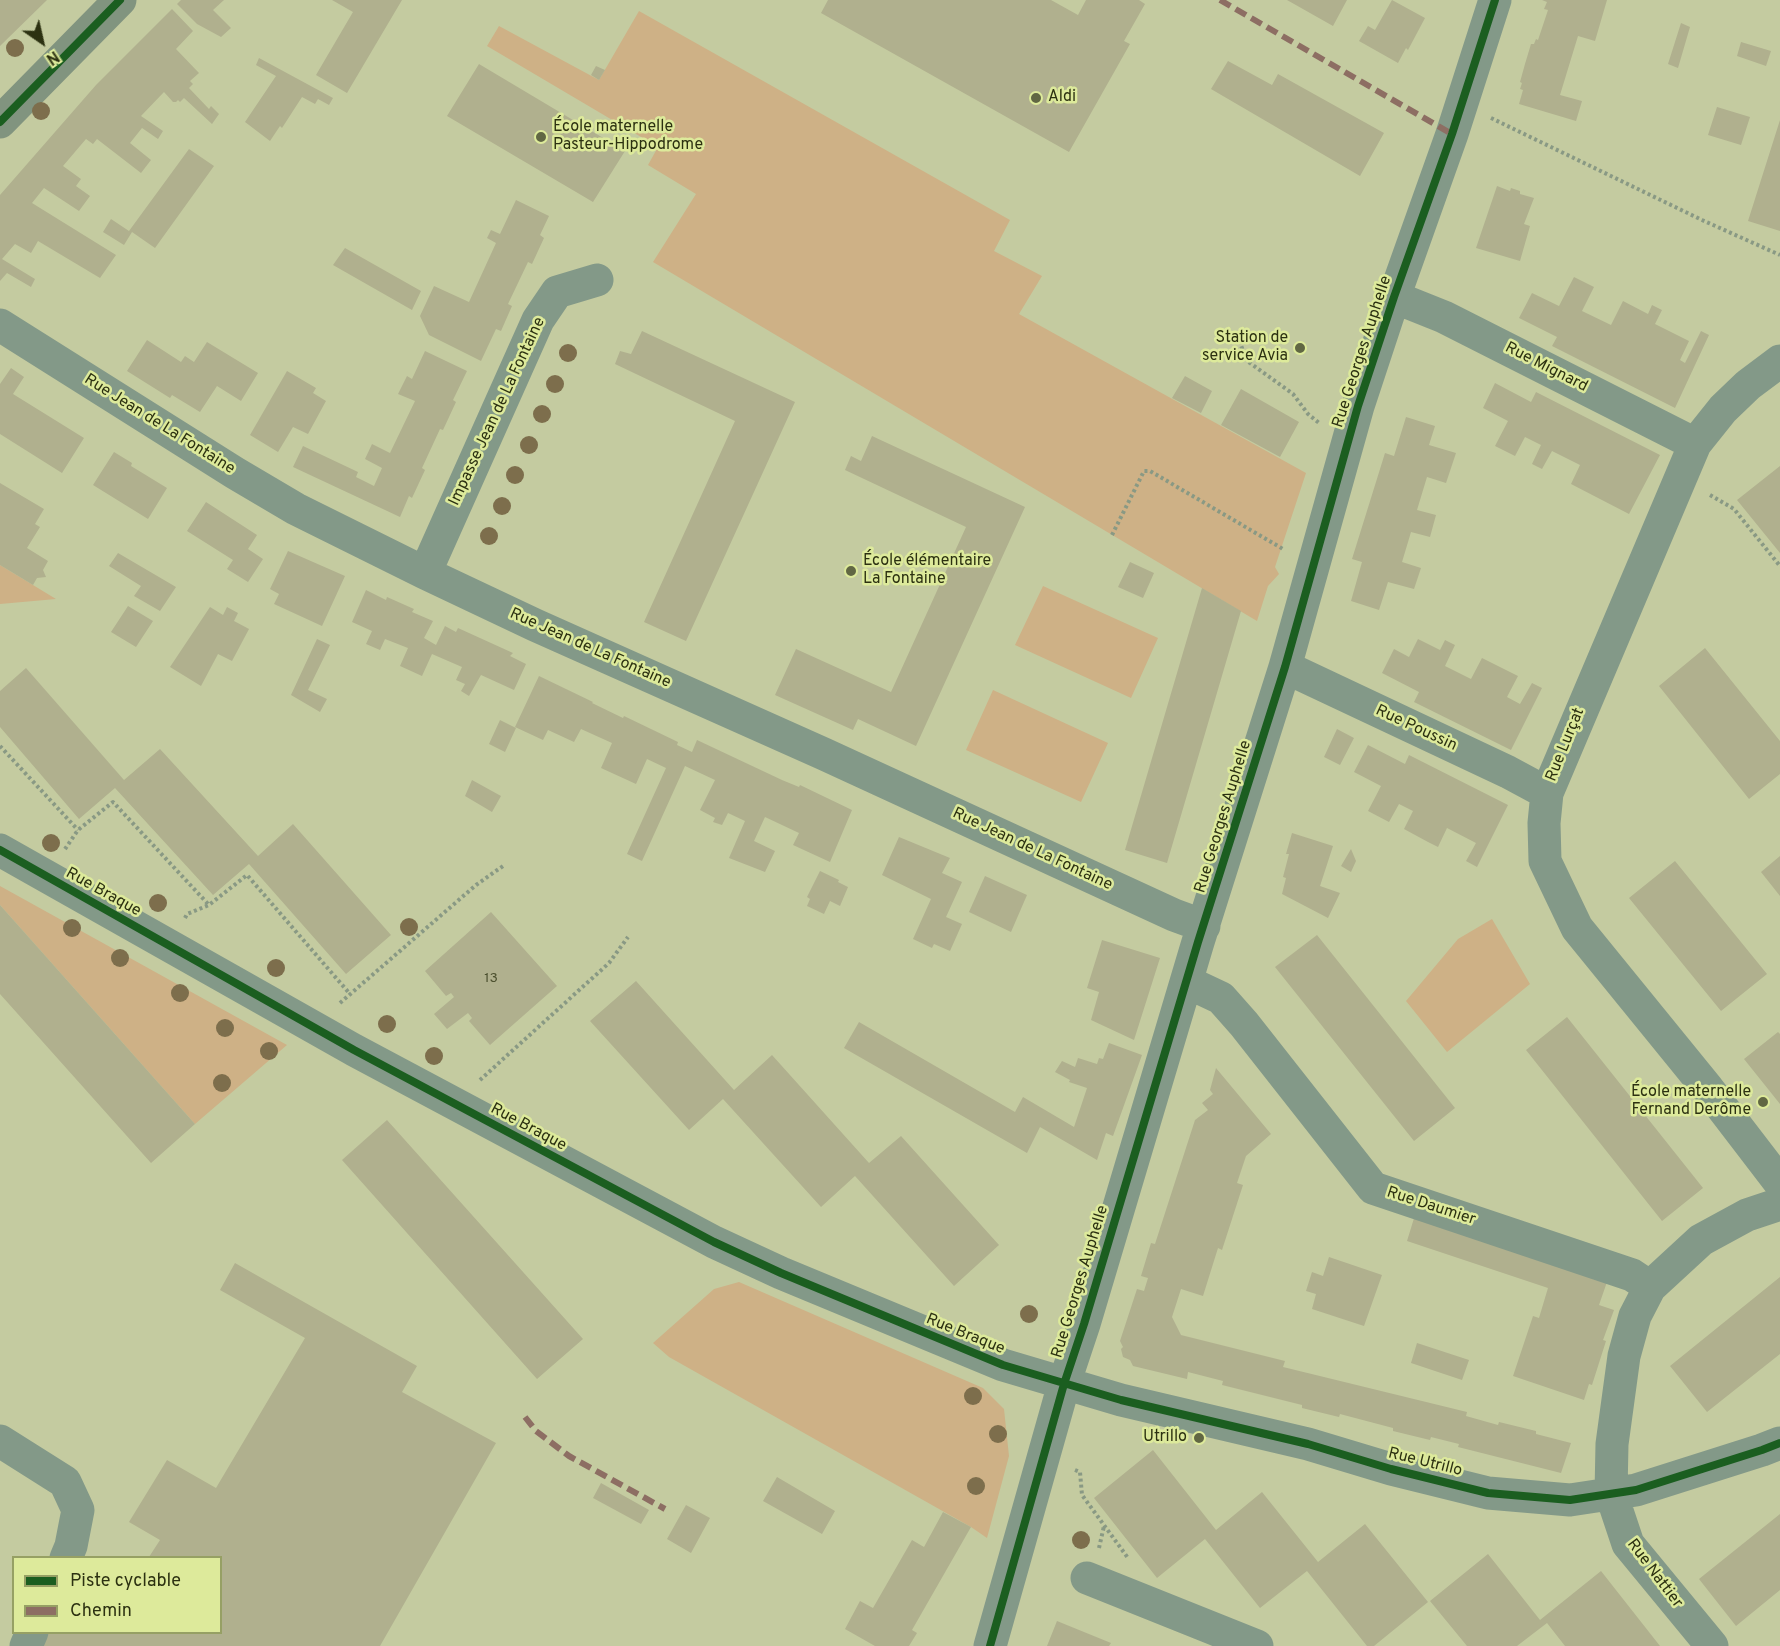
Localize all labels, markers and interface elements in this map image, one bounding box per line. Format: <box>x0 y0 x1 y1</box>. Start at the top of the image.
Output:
north arrow <box>12 12 72 72</box>
text: N <box>42 45 62 68</box>
place label: Aldi <box>1048 88 1076 108</box>
marker: Aldi <box>1029 91 1043 105</box>
place label: École maternelle Pasteur-Hippodrome <box>553 118 703 156</box>
marker: École maternelle Pasteur-Hippodrome <box>534 130 548 144</box>
street label: Rue Georges Auphelle <box>1329 274 1397 430</box>
street label: Impasse Jean de La Fontaine <box>446 315 550 509</box>
place label: Station de service Avia <box>1202 329 1288 367</box>
street label: Rue Mignard <box>1501 339 1591 397</box>
marker: Station de service Avia <box>1293 341 1307 355</box>
street label: Rue Jean de La Fontaine <box>80 371 238 479</box>
place label: École élémentaire La Fontaine <box>863 552 991 590</box>
marker: École élémentaire La Fontaine <box>844 564 858 578</box>
street label: Rue Jean de La Fontaine <box>506 605 674 693</box>
street label: Rue Poussin <box>1372 702 1460 756</box>
street label: Rue Lurçat <box>1543 705 1589 785</box>
street label: Rue Georges Auphelle <box>1192 738 1256 896</box>
street label: Rue Jean de La Fontaine <box>949 804 1115 896</box>
street label: Rue Braque <box>62 864 144 922</box>
house number: 13 <box>484 971 498 987</box>
place label: École maternelle Fernand Derôme <box>1631 1083 1751 1121</box>
marker: École maternelle Fernand Derôme <box>1756 1095 1770 1109</box>
street label: Rue Braque <box>487 1100 569 1156</box>
street label: Rue Daumier <box>1384 1184 1478 1230</box>
street label: Rue Georges Auphelle <box>1049 1203 1113 1361</box>
street label: Rue Braque <box>923 1310 1007 1360</box>
place label: Utrillo <box>1143 1428 1187 1448</box>
marker: Utrillo <box>1192 1431 1206 1445</box>
street label: Rue Utrillo <box>1386 1445 1464 1481</box>
street label: Rue Nattier <box>1622 1536 1686 1612</box>
legend <box>12 1556 222 1634</box>
text: Piste cyclable <box>70 1570 181 1593</box>
text: Chemin <box>70 1600 132 1623</box>

